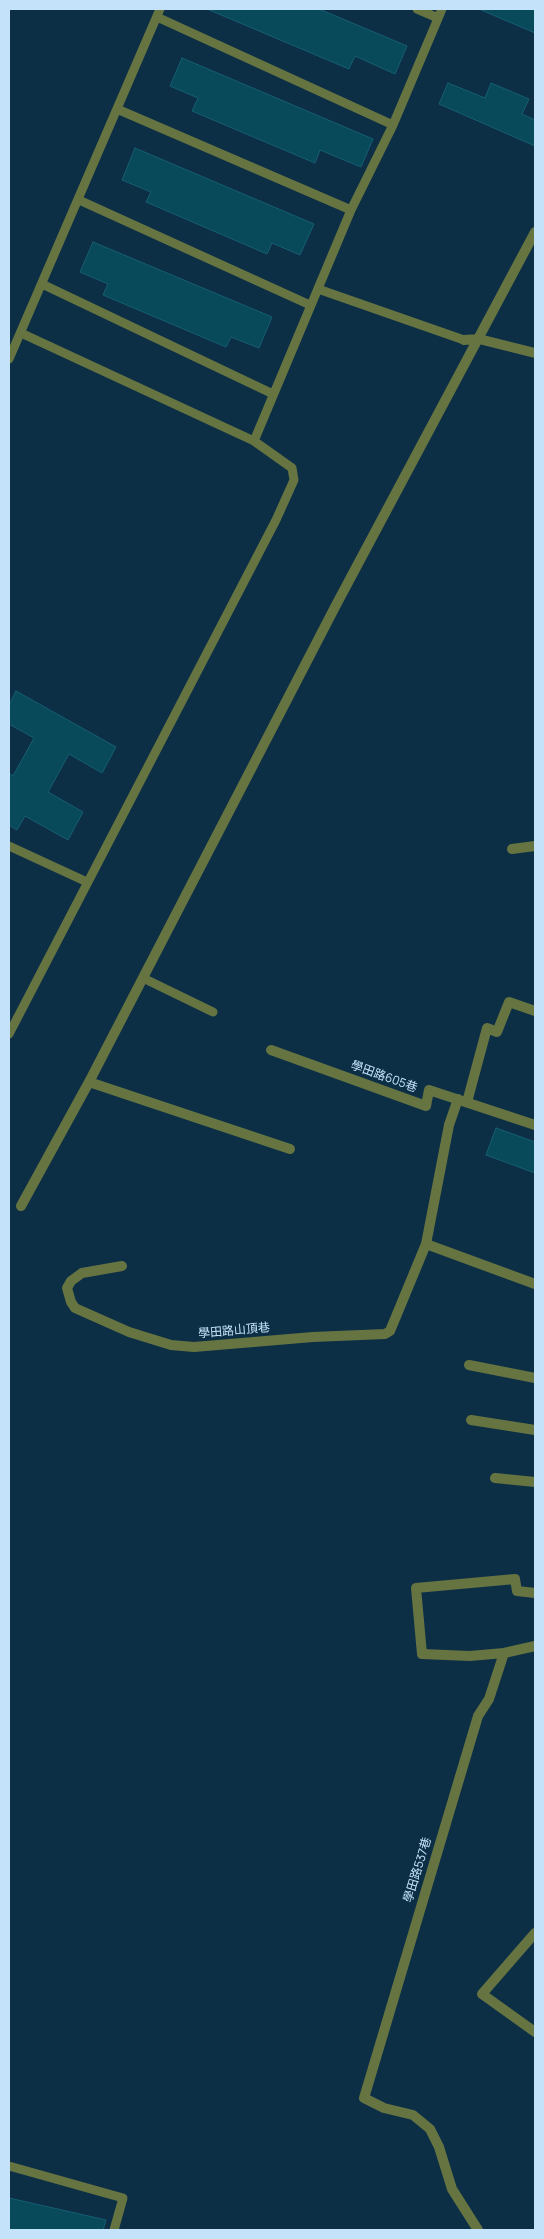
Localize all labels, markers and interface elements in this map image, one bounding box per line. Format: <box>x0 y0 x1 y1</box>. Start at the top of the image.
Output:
street label: 學田路605巷 <box>349 1058 419 1096</box>
street label: 學田路山頂巷 <box>198 1321 270 1341</box>
street label: 學田路537巷 <box>401 1836 435 1904</box>

